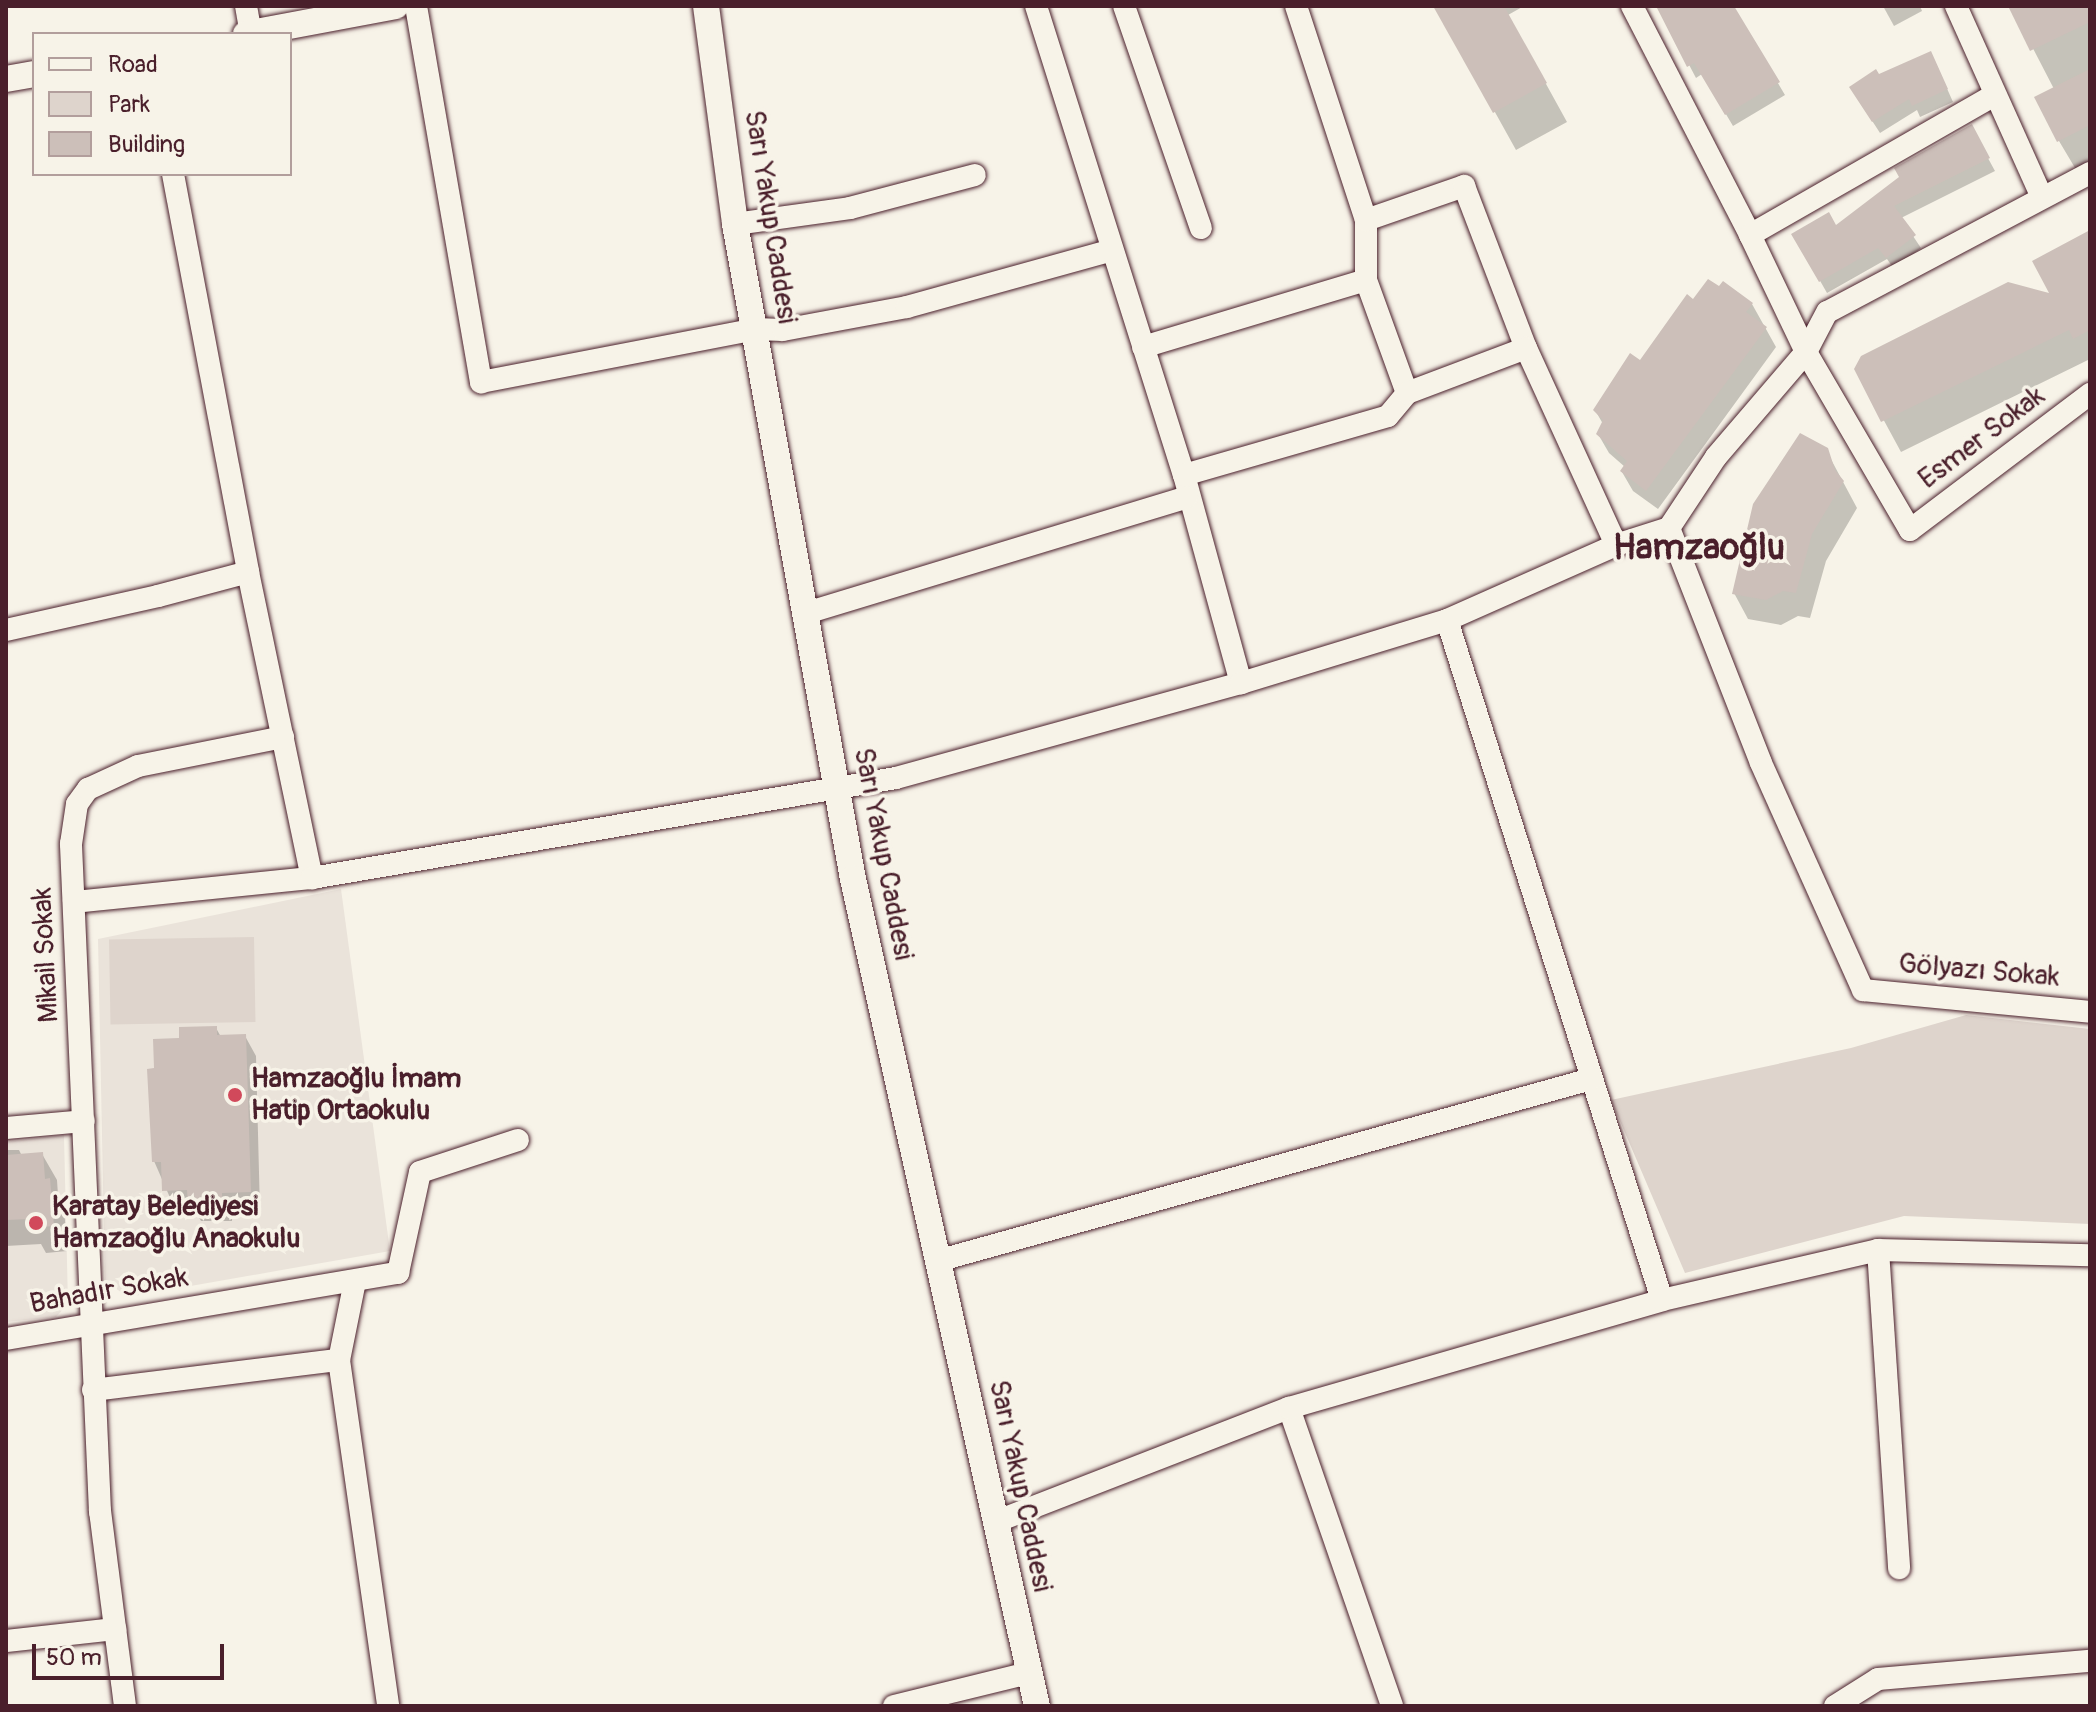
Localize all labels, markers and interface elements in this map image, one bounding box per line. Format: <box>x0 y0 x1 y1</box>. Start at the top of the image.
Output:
legend <box>32 32 292 176</box>
text: Road <box>108 50 158 79</box>
text: Park <box>108 90 150 119</box>
street label: Sarı Yakup Caddesi <box>737 108 803 326</box>
text: Building <box>108 130 185 159</box>
street label: Esmer Sokak <box>1912 380 2052 496</box>
district label: Hamzaoğlu <box>1613 526 1785 570</box>
street label: Sarı Yakup Caddesi <box>846 745 920 963</box>
street label: Mikail Sokak <box>26 887 66 1023</box>
street label: Gölyazı Sokak <box>1897 947 2061 995</box>
place label: Hamzaoğlu İmam Hatip Ortaokulu <box>251 1062 461 1128</box>
marker: Hamzaoğlu İmam Hatip Ortaokulu <box>226 1086 244 1104</box>
place label: Karatay Belediyesi Hamzaoğlu Anaokulu <box>52 1190 300 1256</box>
marker: Karatay Belediyesi Hamzaoğlu Anaokulu <box>27 1214 45 1232</box>
street label: Bahadır Sokak <box>27 1261 191 1321</box>
street label: Sarı Yakup Caddesi <box>981 1377 1059 1595</box>
scale bar <box>36 1628 228 1678</box>
text: 50 m <box>46 1643 102 1672</box>

